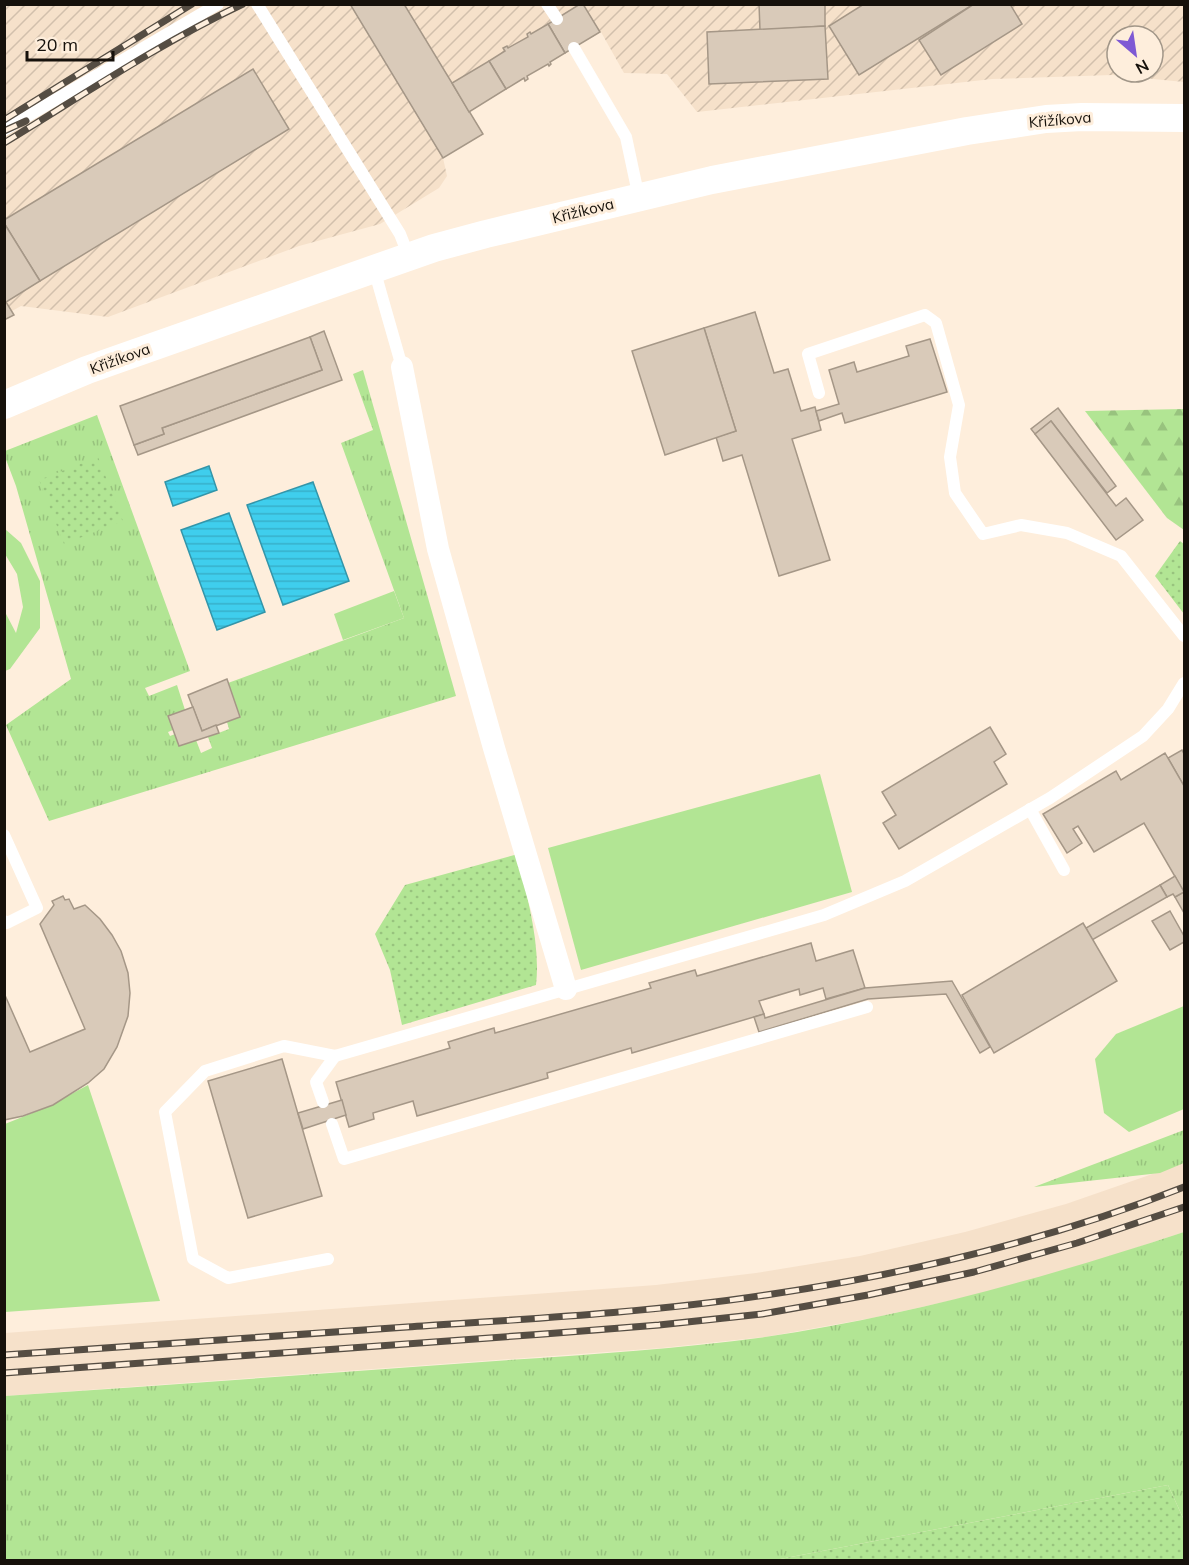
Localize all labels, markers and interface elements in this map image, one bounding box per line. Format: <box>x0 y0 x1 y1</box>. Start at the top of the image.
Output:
scale bar <box>27 24 112 62</box>
north arrow <box>1105 24 1165 84</box>
text: 20 m <box>36 33 78 56</box>
text: N <box>1132 55 1152 79</box>
street label: Křižíkova <box>1028 107 1092 132</box>
street label: Křižíkova <box>550 194 616 227</box>
street label: Křižíkova <box>87 339 153 378</box>

